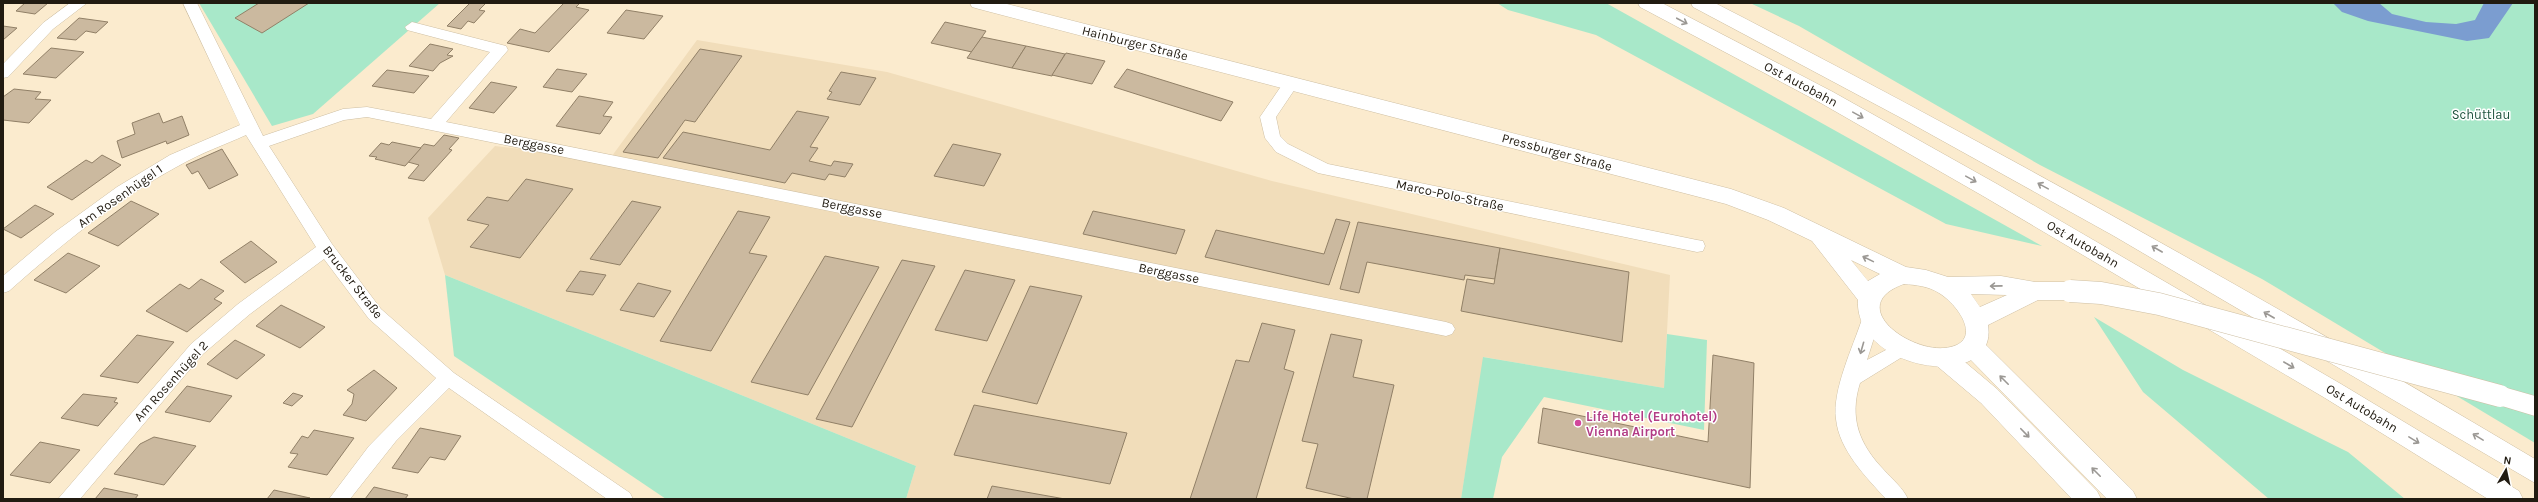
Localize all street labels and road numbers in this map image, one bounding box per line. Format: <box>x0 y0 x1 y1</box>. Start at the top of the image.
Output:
street label: Hainburger Straße <box>1080 23 1190 64</box>
street label: Ost Autobahn <box>1762 58 1840 110</box>
street label: Pressburger Straße <box>1500 130 1614 174</box>
street label: Berggasse <box>502 131 566 157</box>
street label: Am Rosenhügel 1 <box>75 161 165 231</box>
street label: Marco-Polo-Straße <box>1395 176 1506 214</box>
street label: Berggasse <box>820 195 884 221</box>
street label: Ost Autobahn <box>2044 217 2122 271</box>
street label: Brucker Straße <box>320 243 386 322</box>
street label: Berggasse <box>1137 260 1201 286</box>
street label: Am Rosenhügel 2 <box>131 338 211 424</box>
street label: Ost Autobahn <box>2323 381 2401 435</box>

